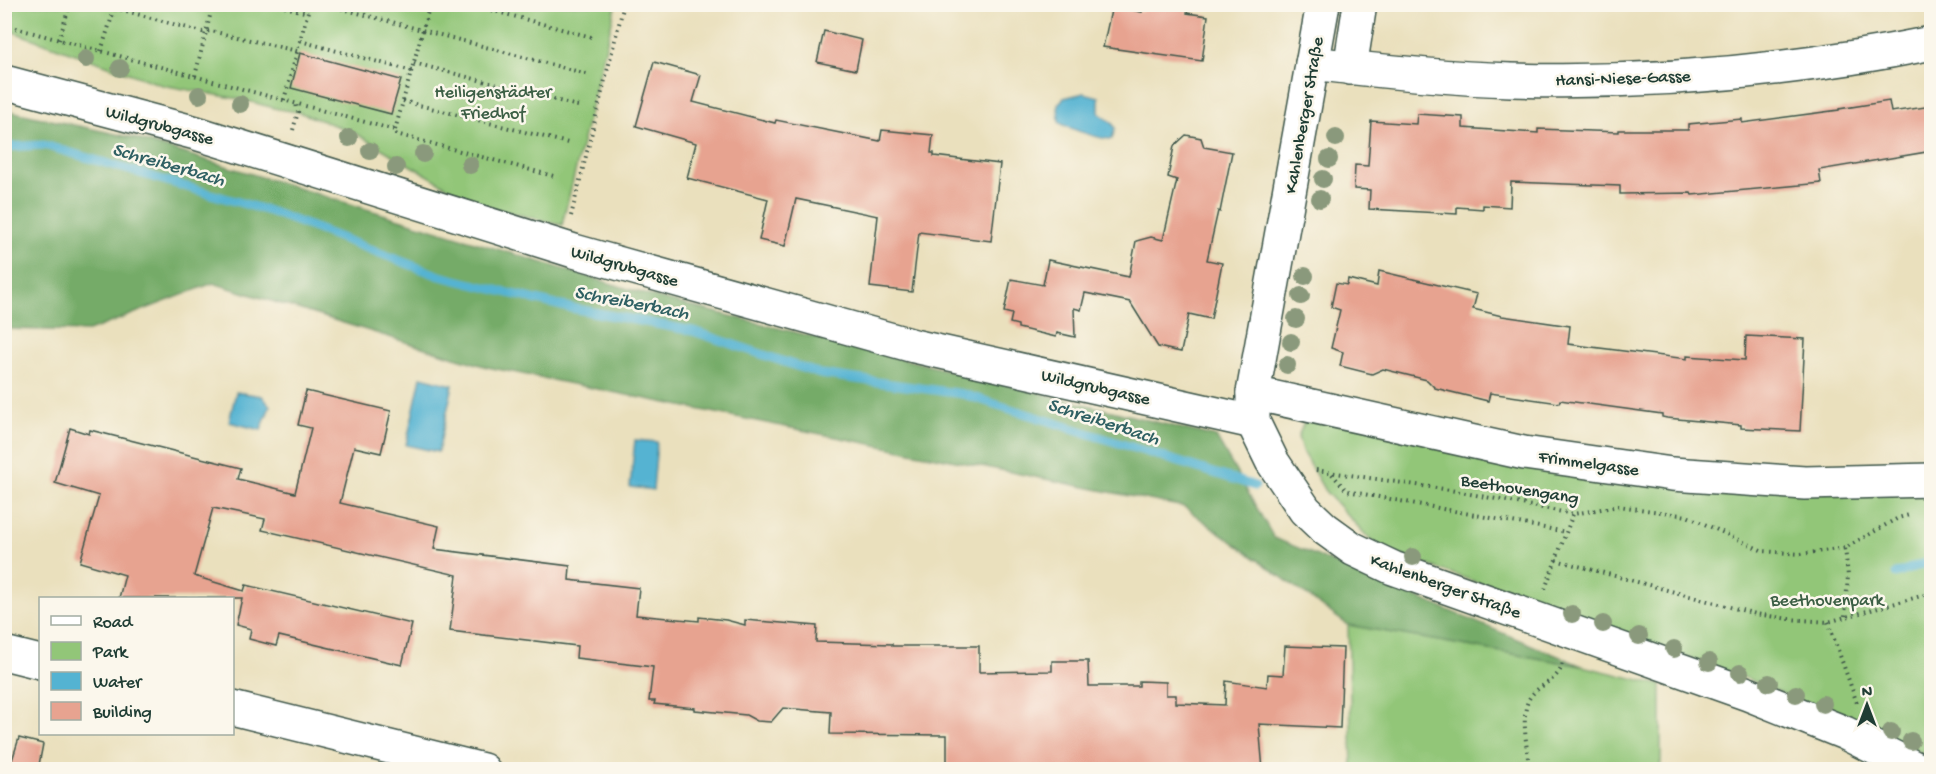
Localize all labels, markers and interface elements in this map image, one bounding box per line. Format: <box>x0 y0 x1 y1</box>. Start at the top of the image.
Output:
street label: Kahlenberger Straße <box>1281 35 1330 196</box>
street label: Hansi-Niese-Gasse <box>1555 67 1692 92</box>
park label: Heiligenstädter Friedhof <box>435 83 553 125</box>
street label: Wildgrubgasse <box>103 102 216 151</box>
water label: Schreiberbach <box>109 139 227 193</box>
street label: Wildgrubgasse <box>568 242 681 293</box>
water label: Schreiberbach <box>572 282 691 327</box>
street label: Wildgrubgasse <box>1039 366 1153 411</box>
water label: Schreiberbach <box>1044 395 1162 452</box>
street label: Frimmelgasse <box>1536 447 1641 482</box>
street label: Beethovengang <box>1458 471 1580 510</box>
street label: Kahlenberger Straße <box>1367 550 1524 625</box>
park label: Beethovenpark <box>1769 591 1886 612</box>
legend <box>39 597 234 735</box>
text: Road <box>93 613 134 634</box>
text: Park <box>92 643 129 664</box>
text: Water <box>93 673 143 694</box>
north arrow <box>1837 675 1897 735</box>
text: N <box>1862 684 1873 703</box>
text: Building <box>92 703 152 724</box>

